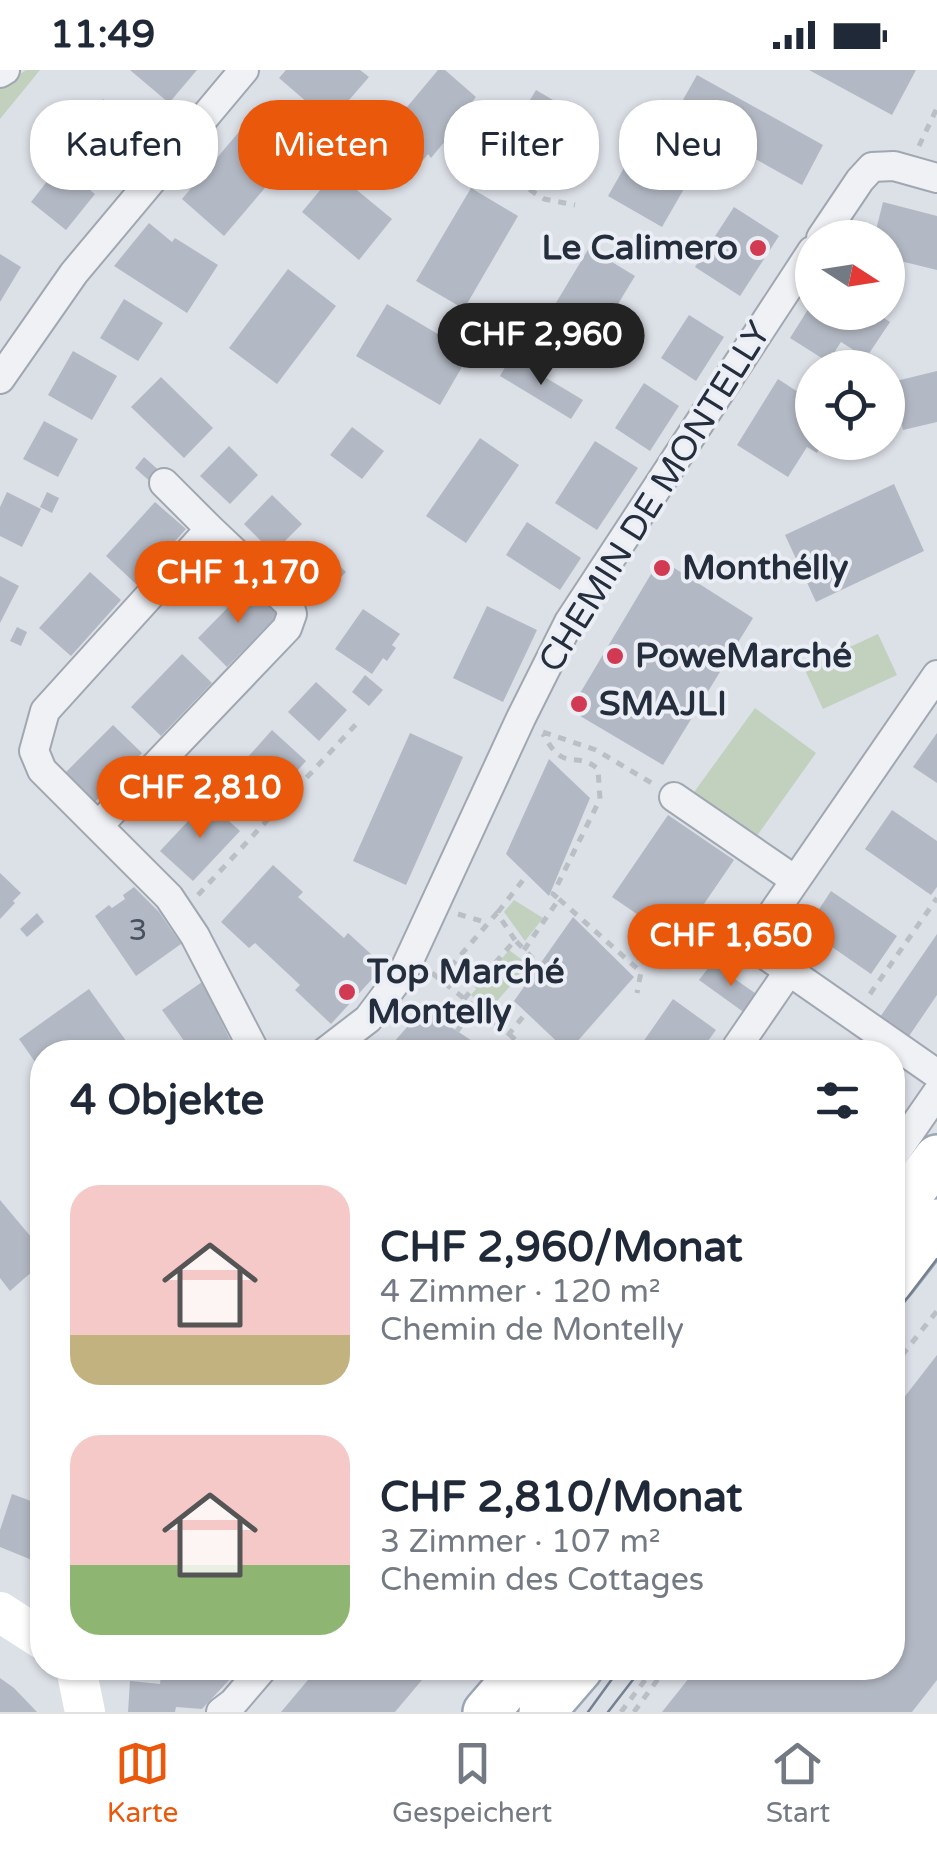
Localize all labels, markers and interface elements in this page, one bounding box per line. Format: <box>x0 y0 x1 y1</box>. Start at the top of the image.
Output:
text: 11:49 <box>50 12 155 58</box>
chip: Kaufen <box>30 100 218 190</box>
chip: Mieten <box>238 100 424 190</box>
chip: Filter <box>444 100 599 190</box>
chip: Neu <box>619 100 757 190</box>
north arrow <box>795 220 905 330</box>
map controls <box>795 220 905 460</box>
place label: Le Calimero <box>541 227 738 269</box>
marker: Le Calimero <box>747 237 769 259</box>
pin: CHF 2,960 <box>427 303 655 388</box>
street label: CHEMIN DE MONTELLY <box>530 314 780 680</box>
text: CHF 2,960 <box>460 316 622 354</box>
button: locate <box>795 350 905 460</box>
pin: CHF 1,170 <box>124 541 352 626</box>
place label: Monthélly <box>682 547 848 589</box>
text: CHF 1,170 <box>157 554 319 592</box>
marker: Monthélly <box>651 557 673 579</box>
place label: PoweMarché <box>635 635 852 677</box>
marker: PoweMarché <box>604 645 626 667</box>
place label: SMAJLI <box>599 683 727 725</box>
marker: SMAJLI <box>568 693 590 715</box>
pin: CHF 2,810 <box>86 756 314 841</box>
text: CHF 2,810 <box>119 769 281 807</box>
pin: CHF 1,650 <box>617 904 845 989</box>
house number: 3 <box>129 912 147 949</box>
text: CHF 1,650 <box>650 917 812 955</box>
place label: Top Marché Montelly <box>366 951 565 1033</box>
marker: Top Marché Montelly <box>336 981 358 1003</box>
icon: filters <box>810 1073 865 1128</box>
text: 4 Objekte <box>70 1075 264 1126</box>
text: CHF 2,960/Monat <box>380 1222 743 1273</box>
icon: home <box>150 1225 270 1345</box>
text: 4 Zimmer · 120 m² <box>380 1273 661 1311</box>
text: Chemin de Montelly <box>380 1311 684 1349</box>
text: CHF 2,810/Monat <box>380 1472 742 1523</box>
icon: home <box>150 1475 270 1595</box>
text: 3 Zimmer · 107 m² <box>380 1523 661 1561</box>
text: Chemin des Cottages <box>380 1561 704 1599</box>
tab: Karte <box>107 1736 178 1830</box>
tab: Gespeichert <box>392 1736 552 1830</box>
tab: Start <box>766 1736 830 1830</box>

